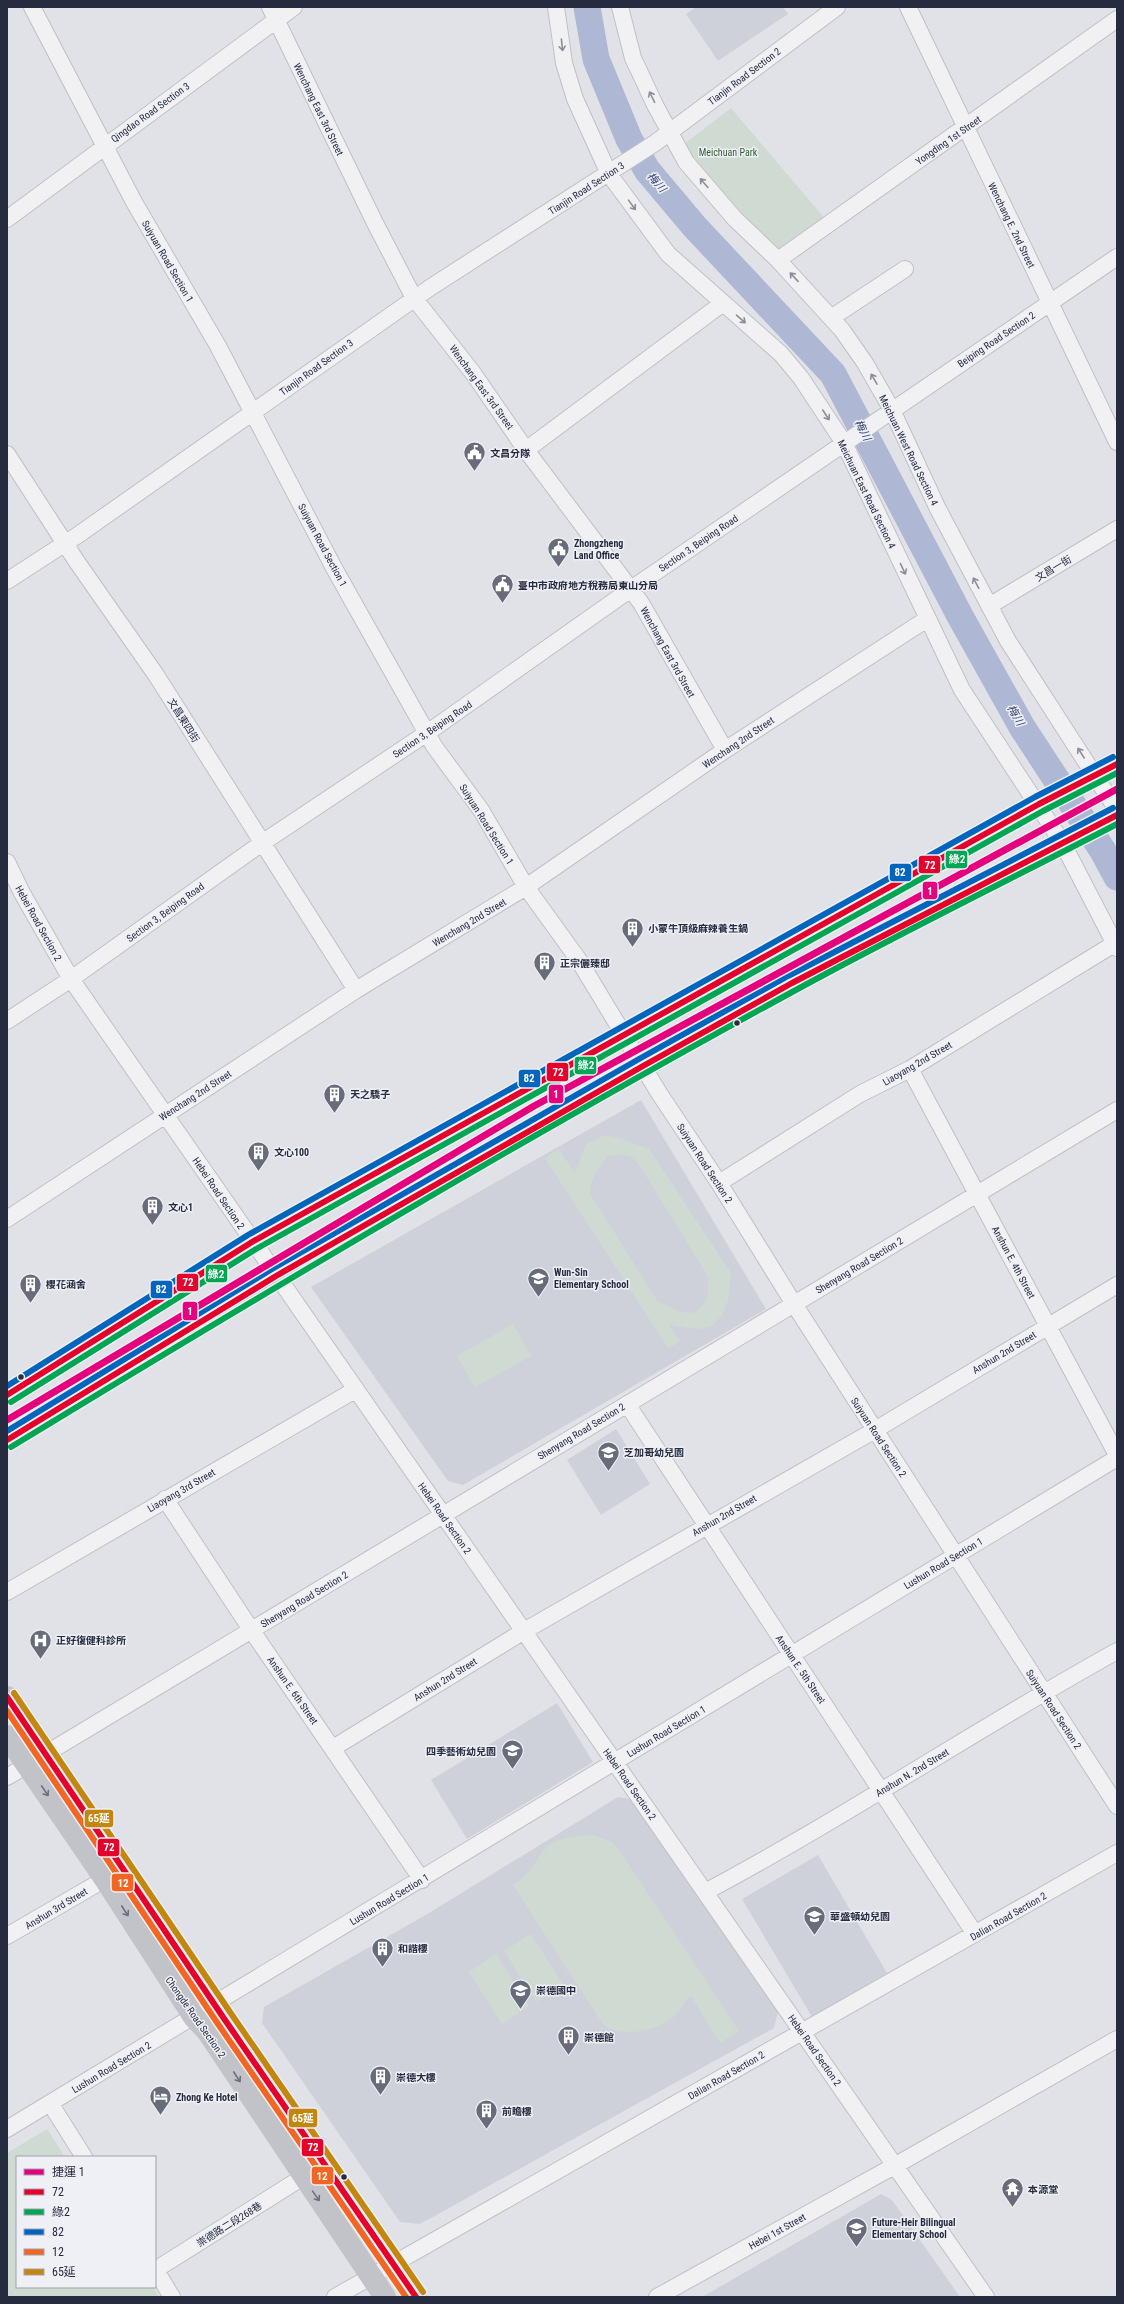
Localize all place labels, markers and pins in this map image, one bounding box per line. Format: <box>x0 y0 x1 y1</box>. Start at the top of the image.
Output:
public building icon: 文昌分隊 <box>462 440 488 473</box>
place label: 文昌分隊 <box>490 448 531 459</box>
public building icon: Zhongzheng Land Office <box>545 536 571 569</box>
place label: Zhongzheng Land Office <box>574 538 623 561</box>
public building icon: 臺中市政府地方稅務局東山分局 <box>489 572 515 605</box>
place label: 臺中市政府地方稅務局東山分局 <box>518 580 658 591</box>
building icon: 小蒙牛頂級麻辣養生鍋 <box>620 915 646 948</box>
place label: 小蒙牛頂級麻辣養生鍋 <box>648 923 748 934</box>
building icon: 正宗儷臻邸 <box>531 950 557 983</box>
place label: 正宗儷臻邸 <box>560 958 610 969</box>
unlabelled marker <box>732 1018 742 1028</box>
building icon: 天之驕子 <box>322 1081 348 1114</box>
place label: 天之驕子 <box>350 1089 390 1100</box>
building icon: 文心100 <box>245 1139 271 1172</box>
place label: 文心100 <box>274 1147 309 1158</box>
building icon: 文心1 <box>139 1194 165 1227</box>
place label: 文心1 <box>168 1202 193 1213</box>
school or university icon: Wun-Sin Elementary School <box>526 1265 552 1298</box>
place label: Wun-Sin Elementary School <box>554 1267 629 1290</box>
building icon: 櫻花涵舍 <box>18 1271 44 1304</box>
place label: 櫻花涵舍 <box>45 1279 86 1290</box>
unlabelled marker <box>16 1372 26 1382</box>
school or university icon: 芝加哥幼兒園 <box>596 1439 622 1472</box>
place label: 芝加哥幼兒園 <box>624 1447 684 1458</box>
hospital icon: 正好復健科診所 <box>28 1627 54 1660</box>
place label: 正好復健科診所 <box>56 1635 126 1646</box>
school or university icon: 四季藝術幼兒園 <box>499 1738 525 1771</box>
place label: 四季藝術幼兒園 <box>426 1746 496 1757</box>
school or university icon: 華盛頓幼兒園 <box>802 1903 828 1936</box>
place label: 華盛頓幼兒園 <box>830 1911 890 1922</box>
building icon: 和諧樓 <box>369 1935 395 1968</box>
place label: 和諧樓 <box>398 1943 428 1954</box>
school or university icon: 崇德國中 <box>507 1977 533 2010</box>
place label: 崇德國中 <box>536 1985 576 1996</box>
building icon: 崇德館 <box>555 2024 581 2057</box>
place label: 崇德館 <box>584 2032 614 2043</box>
building icon: 崇德大樓 <box>367 2064 393 2097</box>
place label: 崇德大樓 <box>396 2072 436 2083</box>
hotel icon: Zhong Ke Hotel <box>147 2084 173 2117</box>
place label: Zhong Ke Hotel <box>176 2092 237 2103</box>
building icon: 前瞻樓 <box>474 2098 500 2131</box>
place label: 前瞻樓 <box>502 2106 532 2117</box>
unlabelled marker <box>339 2172 349 2182</box>
temple icon: 本源堂 <box>1000 2176 1026 2209</box>
place label: 本源堂 <box>1028 2184 1058 2195</box>
school or university icon: Future-Heir Bilingual Elementary School <box>843 2215 869 2248</box>
place label: Future-Heir Bilingual Elementary School <box>872 2217 956 2240</box>

